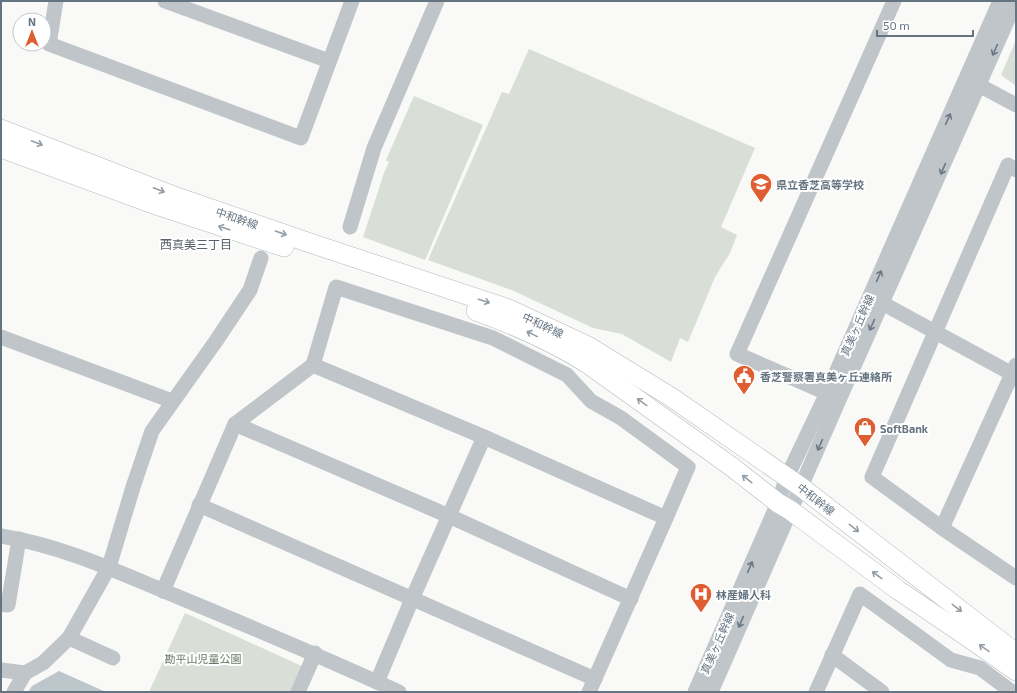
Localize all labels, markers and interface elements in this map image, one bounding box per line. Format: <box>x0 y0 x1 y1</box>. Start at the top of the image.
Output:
north arrow <box>12 12 52 52</box>
scale bar <box>877 12 973 38</box>
text: N <box>28 15 36 28</box>
text: 50 m <box>883 18 910 32</box>
one-way arrow <box>990 43 998 55</box>
one-way arrow <box>945 113 952 125</box>
one-way arrow <box>31 139 43 147</box>
one-way arrow <box>938 162 946 174</box>
school or university icon: 県立香芝高等学校 <box>748 171 774 204</box>
place label: 県立香芝高等学校 <box>776 178 864 191</box>
one-way arrow <box>152 187 164 194</box>
street label: 中和幹線 <box>214 205 260 231</box>
one-way arrow <box>218 224 231 231</box>
one-way arrow <box>275 230 288 237</box>
district label: 西真美三丁目 <box>160 237 232 251</box>
one-way arrow <box>875 271 883 283</box>
street label: 真美ヶ丘幹線 <box>838 292 876 358</box>
one-way arrow <box>478 297 490 305</box>
street label: 中和幹線 <box>520 310 566 340</box>
one-way arrow <box>867 319 875 331</box>
one-way arrow <box>526 330 538 337</box>
public building icon: 香芝警察署真美ヶ丘連絡所 <box>731 363 757 396</box>
place label: 香芝警察署真美ヶ丘連絡所 <box>760 370 892 383</box>
one-way arrow <box>637 398 648 406</box>
shop icon: SoftBank <box>852 415 878 448</box>
place label: SoftBank <box>880 422 929 435</box>
one-way arrow <box>815 438 823 450</box>
one-way arrow <box>742 475 753 483</box>
street label: 中和幹線 <box>795 480 837 518</box>
one-way arrow <box>848 524 859 533</box>
one-way arrow <box>747 561 755 573</box>
one-way arrow <box>872 571 883 579</box>
hospital icon: 林産婦人科 <box>688 581 714 614</box>
place label: 林産婦人科 <box>716 588 771 601</box>
one-way arrow <box>951 604 962 612</box>
street label: 真美ヶ丘幹線 <box>698 610 736 676</box>
one-way arrow <box>737 616 744 628</box>
one-way arrow <box>979 644 990 653</box>
park label: 勘平山児童公園 <box>165 652 242 665</box>

